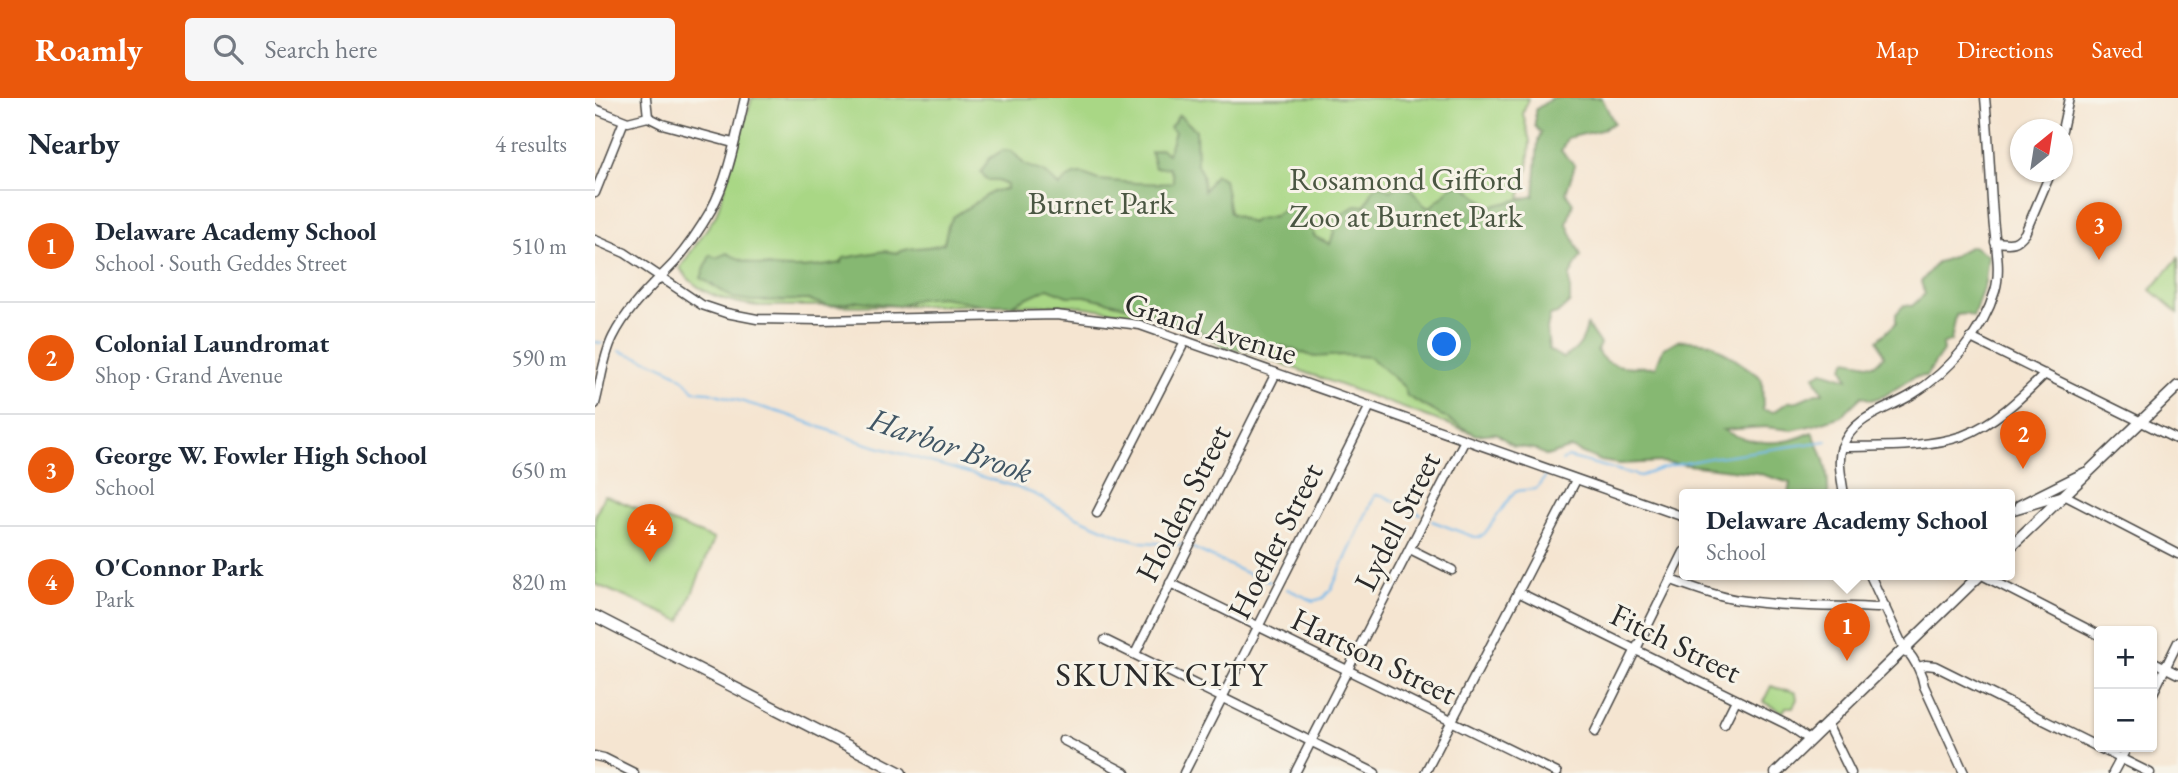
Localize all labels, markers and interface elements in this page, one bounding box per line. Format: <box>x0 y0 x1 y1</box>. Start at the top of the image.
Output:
search box <box>185 18 675 81</box>
text: Roamly <box>35 28 143 71</box>
icon: search <box>209 30 247 68</box>
text: Search here <box>265 32 377 66</box>
text: Map <box>1876 34 1919 65</box>
text: Directions <box>1957 34 2054 65</box>
text: Saved <box>2092 34 2143 65</box>
north arrow <box>2010 119 2073 182</box>
text: Nearby <box>28 124 120 163</box>
text: 4 results <box>495 129 567 159</box>
park label: Rosamond Gifford Zoo at Burnet Park <box>1289 158 1524 237</box>
park label: Burnet Park <box>1028 182 1175 224</box>
pin: 3 <box>2076 202 2122 260</box>
text: Delaware Academy School <box>95 214 377 248</box>
text: 1 <box>45 231 57 261</box>
text: 510 m <box>511 231 567 261</box>
text: School · South Geddes Street <box>95 248 347 278</box>
street label: Grand Avenue <box>1120 282 1302 374</box>
text: Colonial Laundromat <box>95 326 329 360</box>
your location <box>1427 327 1461 361</box>
text: 2 <box>45 343 57 373</box>
text: 590 m <box>511 343 567 373</box>
text: Shop · Grand Avenue <box>95 360 283 390</box>
water label: Harbor Brook <box>863 397 1038 493</box>
pin: 2 <box>2000 411 2046 469</box>
street label: Holden Street <box>1125 417 1241 589</box>
text: George W. Fowler High School <box>95 438 427 472</box>
street label: Lydell Street <box>1344 444 1450 598</box>
text: 3 <box>45 455 57 485</box>
text: 650 m <box>511 455 567 485</box>
street label: Hoefler Street <box>1218 456 1332 626</box>
text: School <box>95 472 155 502</box>
popup <box>1679 489 2015 580</box>
text: Delaware Academy School <box>1706 503 1988 537</box>
pin: 4 <box>627 504 673 562</box>
text: School <box>1706 537 1766 567</box>
text: O'Connor Park <box>95 550 263 584</box>
text: 4 <box>45 567 57 597</box>
text: 820 m <box>511 567 567 597</box>
text: Park <box>95 584 134 614</box>
street label: Fitch Street <box>1604 593 1748 693</box>
street label: Hartson Street <box>1284 598 1464 714</box>
pin: 1 <box>1824 603 1870 661</box>
map controls <box>2094 626 2157 752</box>
button: + <box>2094 626 2157 689</box>
district label: SKUNK CITY <box>1055 653 1269 696</box>
button: − <box>2094 689 2157 752</box>

